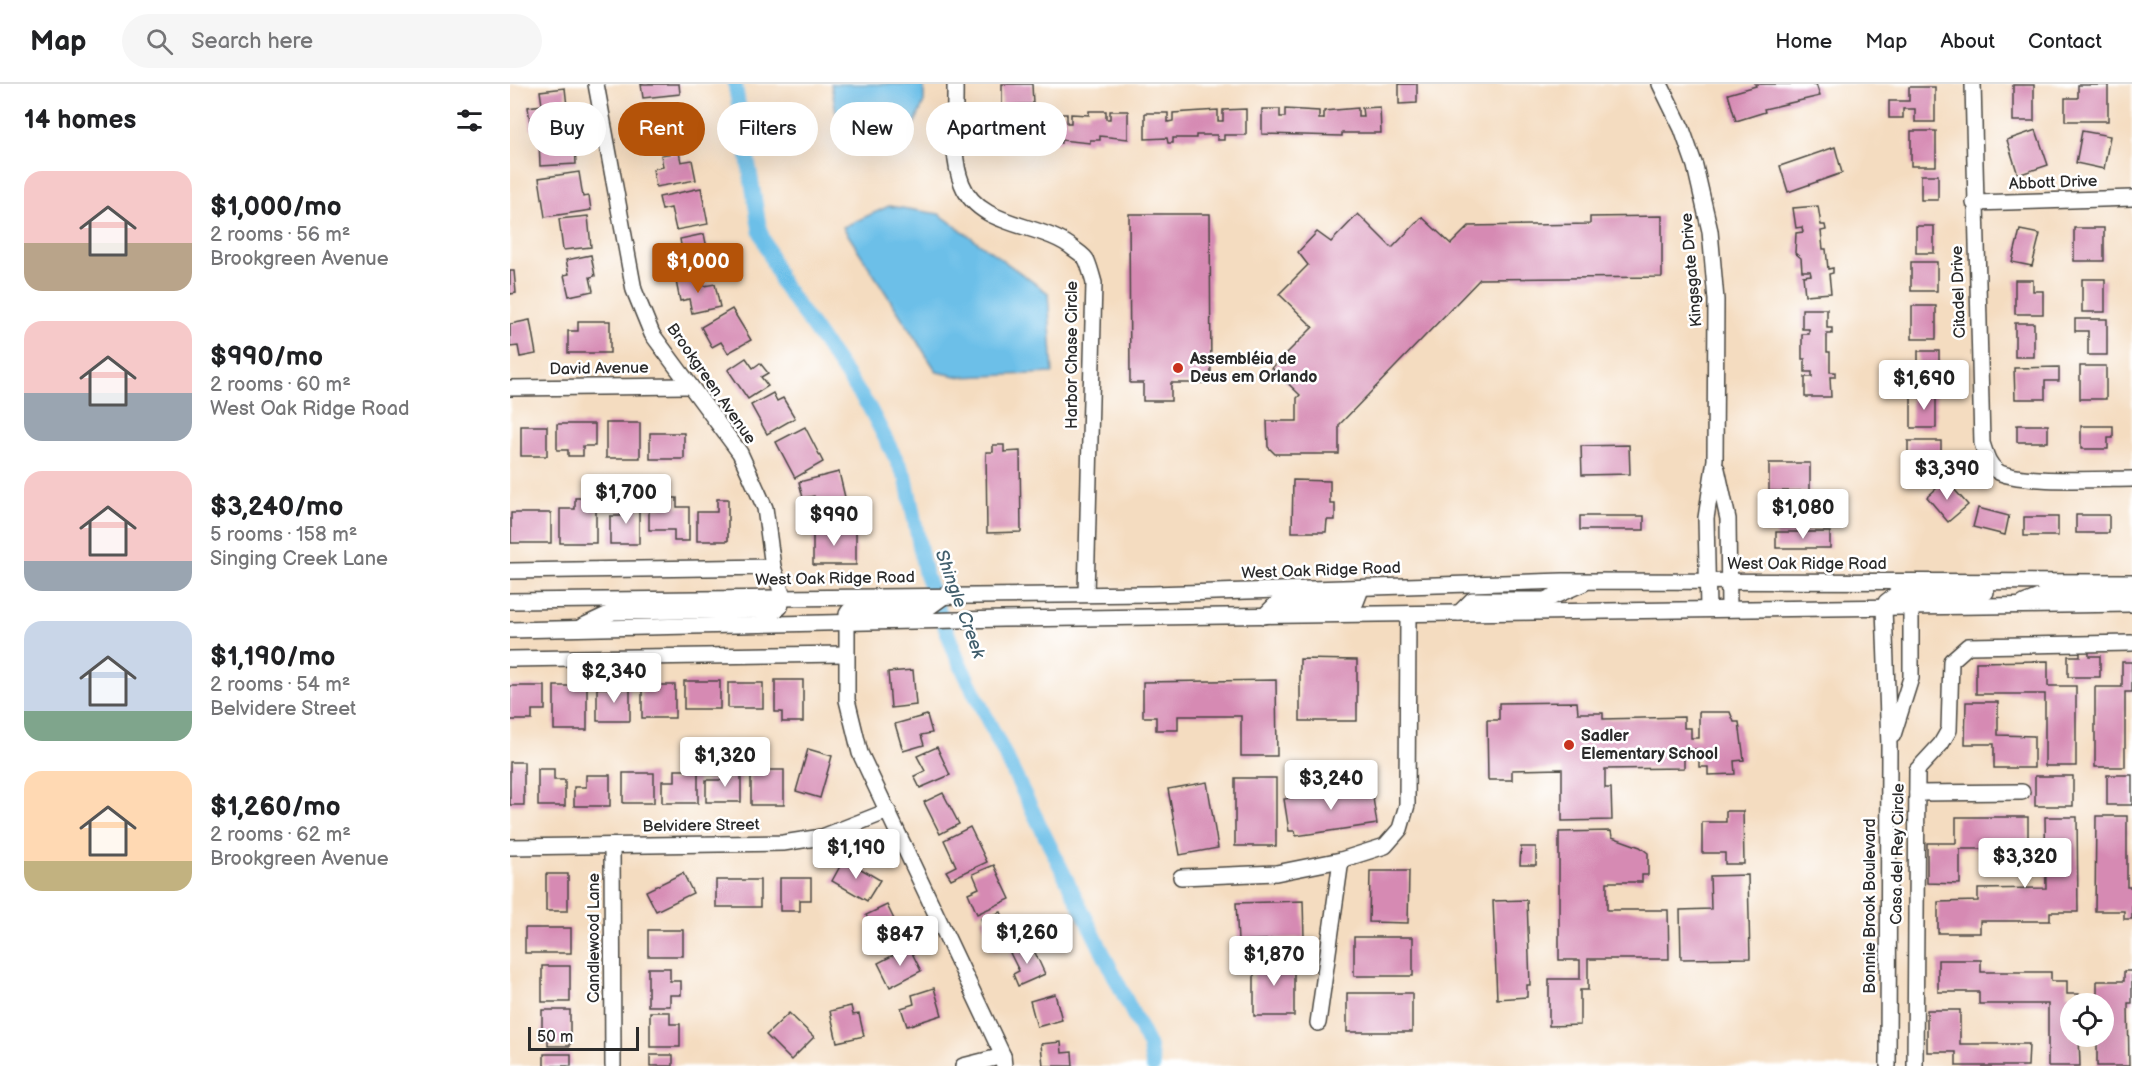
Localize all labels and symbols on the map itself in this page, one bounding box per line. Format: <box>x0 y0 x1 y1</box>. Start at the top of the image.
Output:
street label: Abbott Drive <box>2008 172 2098 194</box>
street label: Kingsgate Drive <box>1678 212 1706 328</box>
pin: $1,000 <box>649 243 747 294</box>
street label: Citadel Drive <box>1948 245 1970 339</box>
street label: Harbor Chase Circle <box>1063 281 1082 429</box>
street label: Brookgreen Avenue <box>662 320 760 448</box>
place label: Assembléia de Deus em Orlando <box>1189 350 1317 387</box>
street label: David Avenue <box>549 359 649 379</box>
pin: $1,690 <box>1875 360 1973 411</box>
marker: Assembléia de Deus em Orlando <box>1171 361 1185 375</box>
pin: $3,390 <box>1898 450 1996 501</box>
pin: $1,700 <box>577 474 675 525</box>
pin: $1,080 <box>1754 489 1852 540</box>
pin: $990 <box>798 496 870 547</box>
water label: Shingle Creek <box>931 547 990 662</box>
street label: West Oak Ridge Road <box>1727 555 1887 574</box>
street label: West Oak Ridge Road <box>1241 559 1401 583</box>
street label: West Oak Ridge Road <box>755 568 915 590</box>
pin: $2,340 <box>565 653 663 704</box>
place label: Sadler Elementary School <box>1581 727 1718 764</box>
pin: $1,320 <box>676 737 774 788</box>
marker: Sadler Elementary School <box>1562 738 1576 752</box>
pin: $3,240 <box>1282 760 1380 811</box>
street label: Casa del Rey Circle <box>1887 783 1909 925</box>
street label: Belvidere Street <box>642 815 760 837</box>
street label: Bonnie Brook Boulevard <box>1861 818 1880 994</box>
pin: $1,190 <box>807 829 905 880</box>
pin: $3,320 <box>1976 838 2074 889</box>
street label: Candlewood Lane <box>585 872 604 1003</box>
pin: $1,260 <box>978 914 1076 965</box>
pin: $847 <box>864 916 936 967</box>
pin: $1,870 <box>1225 936 1323 987</box>
scale bar <box>528 1024 639 1052</box>

